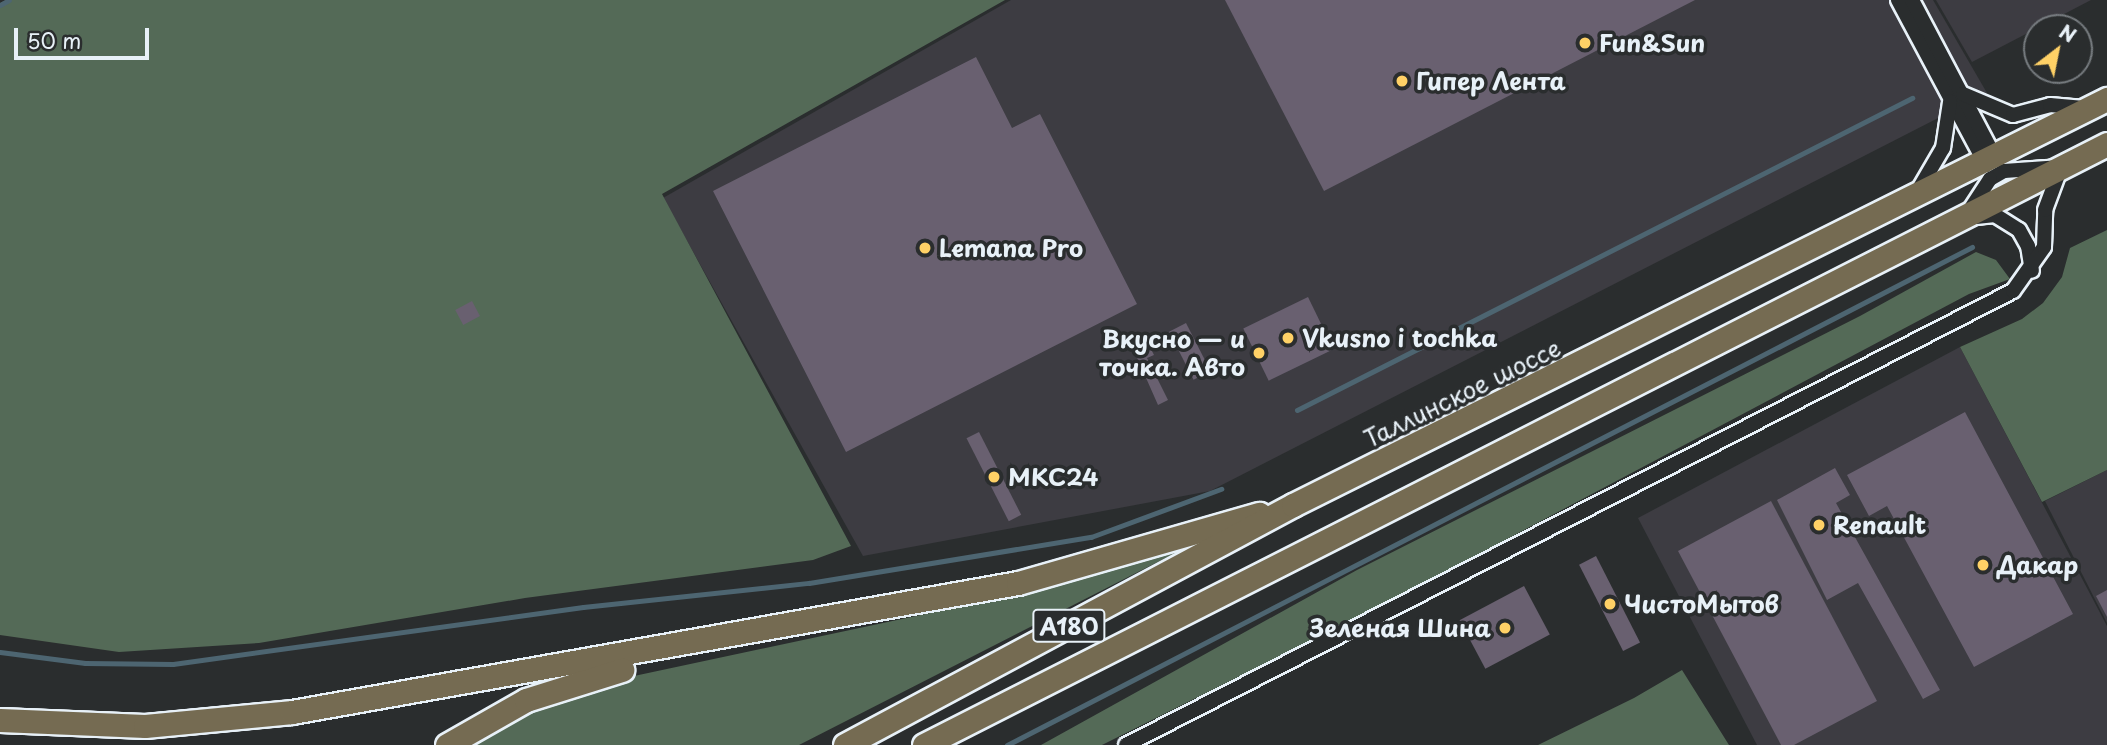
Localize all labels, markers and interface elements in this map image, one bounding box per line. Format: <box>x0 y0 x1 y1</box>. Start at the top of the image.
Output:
scale bar <box>18 14 152 58</box>
north arrow <box>2023 14 2093 84</box>
text: N <box>2054 17 2082 49</box>
text: 50 m <box>27 24 81 56</box>
place label: Fun&Sun <box>1599 29 1705 57</box>
marker: Fun&Sun <box>1577 35 1593 51</box>
place label: Гипер Лента <box>1416 67 1567 95</box>
marker: Гипер Лента <box>1394 73 1410 89</box>
place label: Lemana Pro <box>939 234 1083 262</box>
marker: Lemana Pro <box>917 240 933 256</box>
place label: Vkusno i tochka <box>1302 324 1499 352</box>
place label: Вкусно — и точка. Авто <box>1099 325 1245 381</box>
marker: Vkusno i tochka <box>1280 330 1296 346</box>
street label: Таллинское шоссе <box>1359 333 1565 453</box>
marker: Вкусно — и точка. Авто <box>1251 345 1267 361</box>
place label: МКС24 <box>1008 463 1098 491</box>
marker: МКС24 <box>986 469 1002 485</box>
place label: Renault <box>1833 511 1926 539</box>
marker: Renault <box>1811 517 1827 533</box>
place label: Дакар <box>1997 551 2078 579</box>
marker: Дакар <box>1975 557 1991 573</box>
place label: ЧистоМытов <box>1624 590 1779 618</box>
marker: ЧистоМытов <box>1602 596 1618 612</box>
road number: A180 <box>1032 606 1106 646</box>
place label: Зеленая Шина <box>1309 614 1491 642</box>
marker: Зеленая Шина <box>1497 620 1513 636</box>

